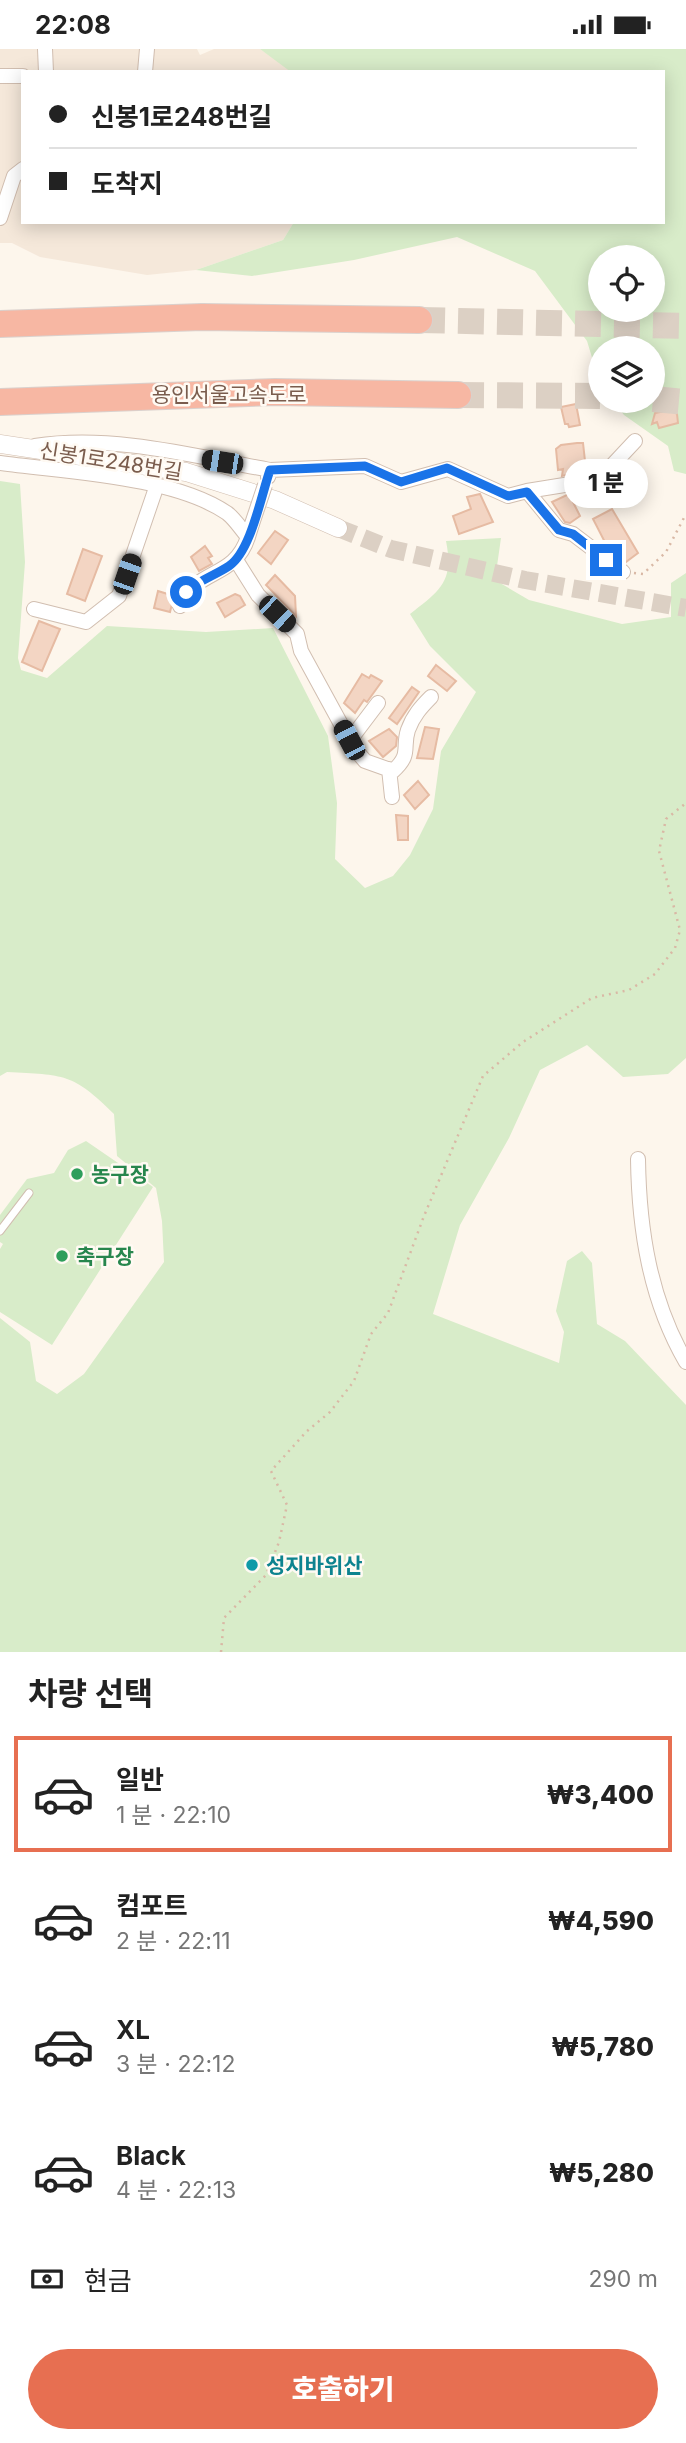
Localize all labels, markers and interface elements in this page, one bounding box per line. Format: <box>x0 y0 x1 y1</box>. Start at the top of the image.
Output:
text: 22:08 <box>35 9 111 40</box>
text: 신봉1로248번길 <box>91 101 272 132</box>
text: 도착지 <box>91 168 163 199</box>
map controls <box>588 245 665 413</box>
button: locate <box>588 245 665 322</box>
button: layers <box>588 336 665 413</box>
street label: 용인서울고속도로 <box>152 382 306 407</box>
street label: 신봉1로248번길 <box>38 437 184 485</box>
car <box>200 448 245 476</box>
callout: 1 분 <box>564 459 648 507</box>
text: 1 분 <box>588 469 624 497</box>
route end <box>590 544 622 576</box>
car <box>111 551 144 597</box>
route start <box>170 576 202 608</box>
car <box>255 592 300 636</box>
car <box>330 717 369 763</box>
place label: 농구장 <box>91 1162 149 1187</box>
marker: 농구장 <box>69 1166 85 1182</box>
place label: 축구장 <box>76 1244 134 1269</box>
marker: 축구장 <box>54 1248 70 1264</box>
place label: 성지바위산 <box>266 1553 363 1578</box>
marker: 성지바위산 <box>244 1557 260 1573</box>
text: 차량 선택 <box>28 1674 153 1713</box>
icon: car <box>32 1763 95 1826</box>
text: 일반 <box>116 1764 164 1795</box>
text: ₩3,400 <box>546 1779 654 1810</box>
text: 1 분 · 22:10 <box>116 1801 231 1829</box>
icon: car <box>32 1889 95 1952</box>
text: 컴포트 <box>116 1890 188 1921</box>
text: ₩4,590 <box>548 1905 654 1936</box>
text: 2 분 · 22:11 <box>116 1927 231 1955</box>
text: XL <box>116 2014 150 2045</box>
icon: car <box>32 2015 95 2078</box>
text: ₩5,780 <box>551 2031 654 2062</box>
text: 3 분 · 22:12 <box>116 2050 235 2078</box>
text: Black <box>116 2140 186 2171</box>
icon: car <box>32 2141 95 2204</box>
text: ₩5,280 <box>549 2157 654 2188</box>
text: 4 분 · 22:13 <box>116 2176 236 2204</box>
icon: cash <box>28 2260 66 2298</box>
text: 현금 <box>84 2265 132 2296</box>
text: 290 m <box>589 2265 658 2293</box>
button: 호출하기 <box>28 2349 658 2429</box>

